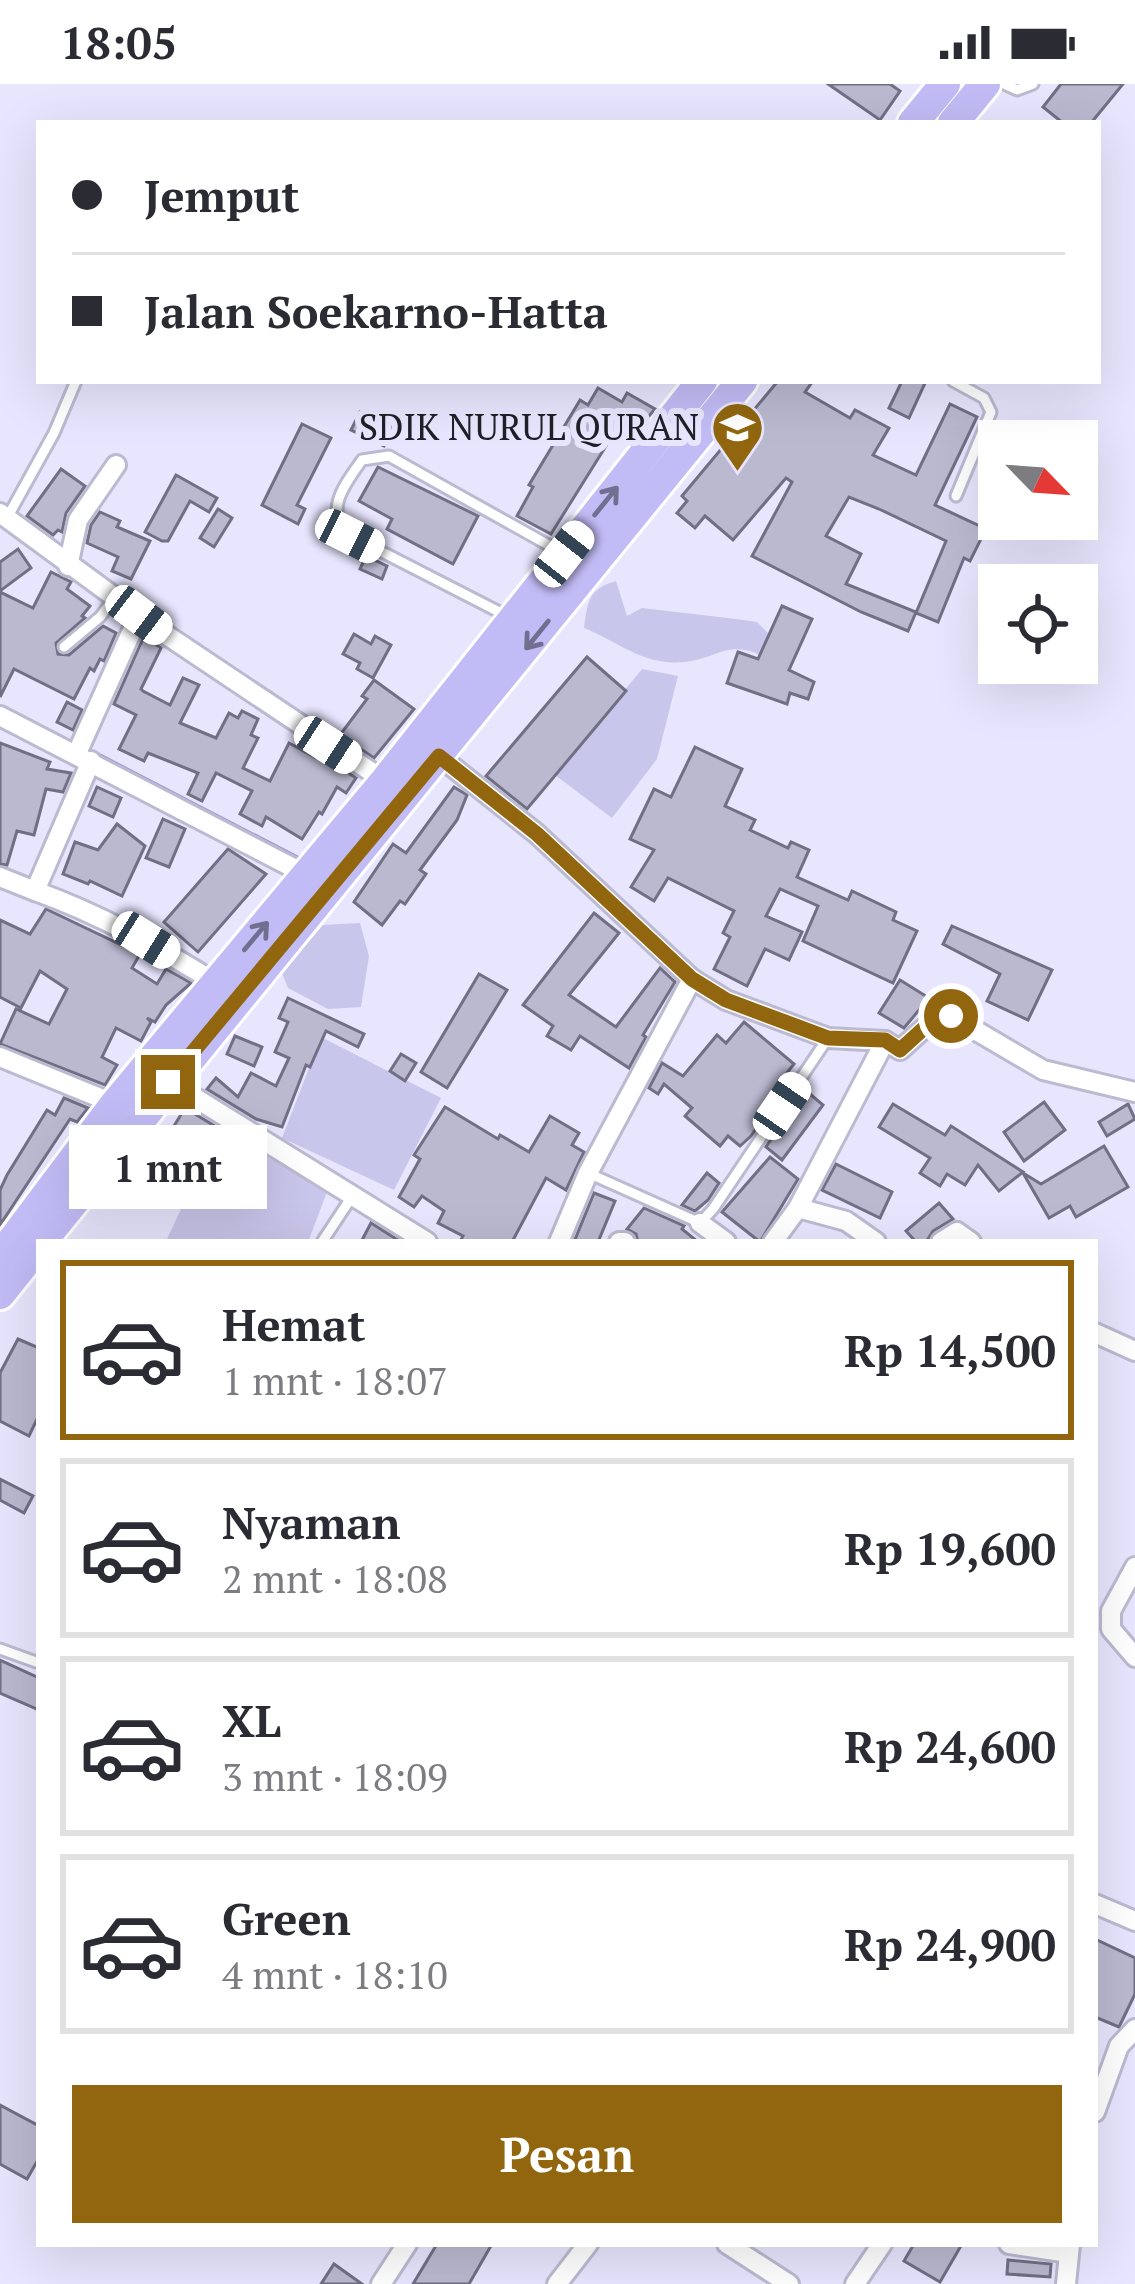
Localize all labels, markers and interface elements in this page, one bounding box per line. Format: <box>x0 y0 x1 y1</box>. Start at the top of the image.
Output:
text: 18:05 <box>60 12 177 72</box>
text: Jemput <box>144 165 300 225</box>
text: Jalan Soekarno-Hatta <box>144 281 608 341</box>
school or university icon: SDIK NURUL QURAN <box>710 399 766 473</box>
place label: SDIK NURUL QURAN <box>359 403 699 450</box>
north arrow <box>978 420 1098 540</box>
map controls <box>978 420 1098 684</box>
one-way arrow <box>592 486 619 517</box>
car <box>310 504 390 568</box>
car <box>528 515 600 593</box>
button: locate <box>978 564 1098 684</box>
car <box>99 579 179 651</box>
one-way arrow <box>524 619 550 651</box>
car <box>288 710 368 780</box>
car <box>106 906 186 974</box>
one-way arrow <box>242 921 270 952</box>
route start <box>924 989 978 1043</box>
route end <box>141 1055 195 1109</box>
car <box>747 1066 817 1146</box>
callout: 1 mnt <box>69 1124 267 1208</box>
text: 1 mnt <box>113 1141 223 1193</box>
text: Hemat <box>222 1294 365 1354</box>
icon: car <box>78 1296 186 1404</box>
text: Rp 14,500 <box>844 1320 1056 1380</box>
text: 1 mnt · 18:07 <box>222 1354 448 1406</box>
text: Nyaman <box>222 1492 401 1552</box>
icon: car <box>78 1494 186 1602</box>
text: Rp 19,600 <box>844 1518 1056 1578</box>
text: 2 mnt · 18:08 <box>222 1552 448 1604</box>
text: XL <box>222 1690 281 1750</box>
icon: car <box>78 1692 186 1800</box>
text: Rp 24,600 <box>844 1716 1056 1776</box>
text: 3 mnt · 18:09 <box>222 1750 448 1802</box>
text: Green <box>222 1888 351 1948</box>
icon: car <box>78 1890 186 1998</box>
text: Rp 24,900 <box>844 1914 1056 1974</box>
text: 4 mnt · 18:10 <box>222 1948 448 2000</box>
button: Pesan <box>72 2085 1062 2223</box>

